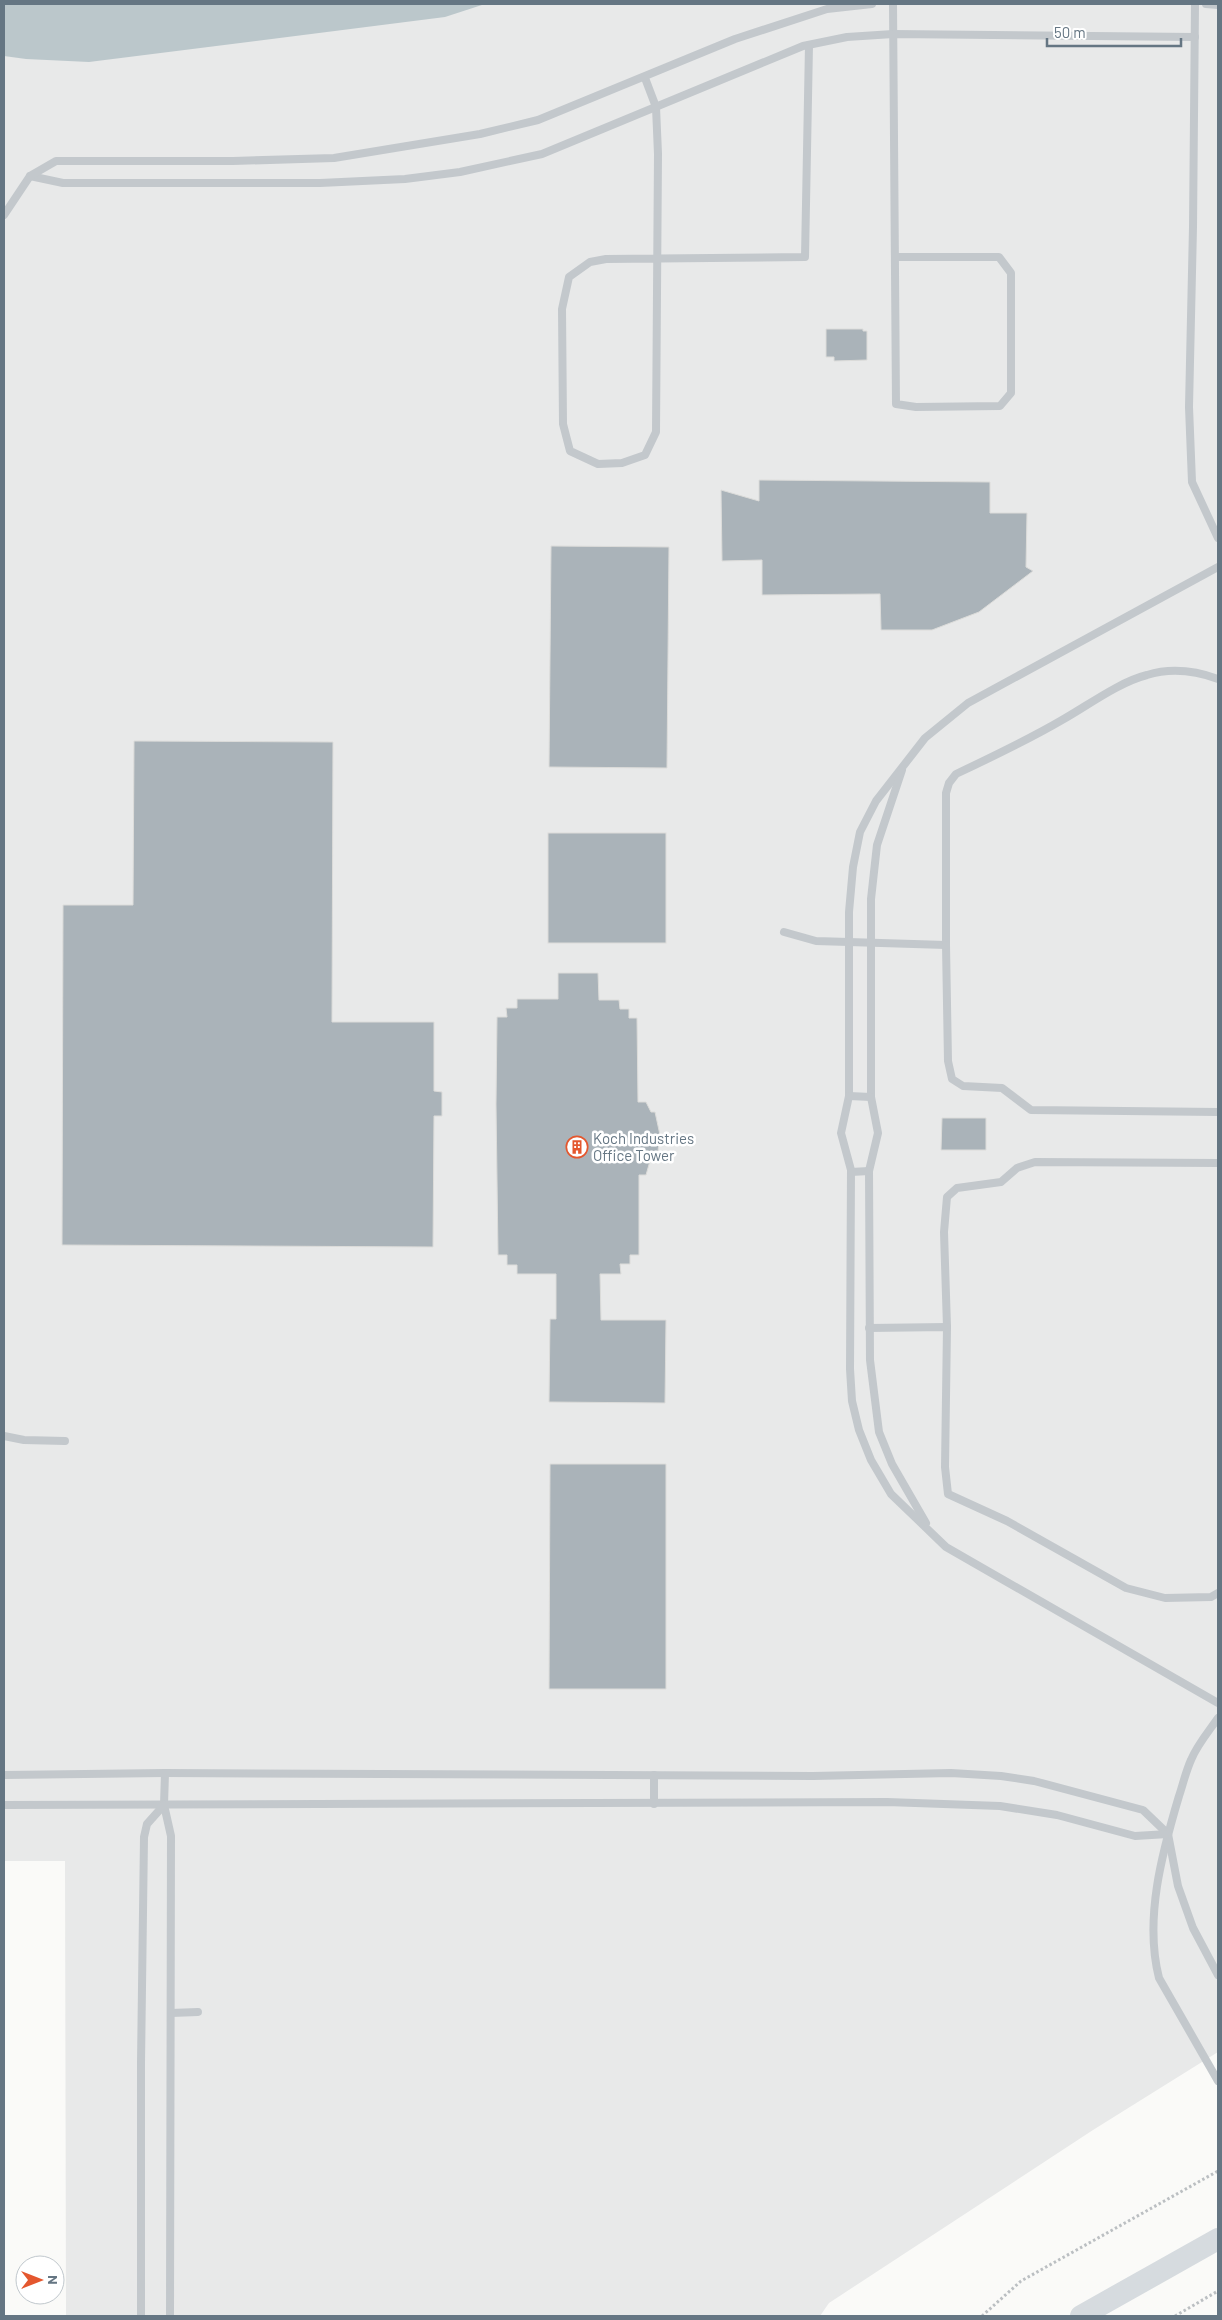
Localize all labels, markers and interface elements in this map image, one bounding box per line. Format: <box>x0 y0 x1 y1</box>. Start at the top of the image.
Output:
scale bar <box>1047 15 1181 47</box>
text: 50 m <box>1054 23 1086 41</box>
place label: Koch Industries Office Tower <box>593 1129 694 1164</box>
building icon: Koch Industries Office Tower <box>565 1135 589 1159</box>
north arrow <box>15 2255 65 2305</box>
text: N <box>45 2275 62 2285</box>

